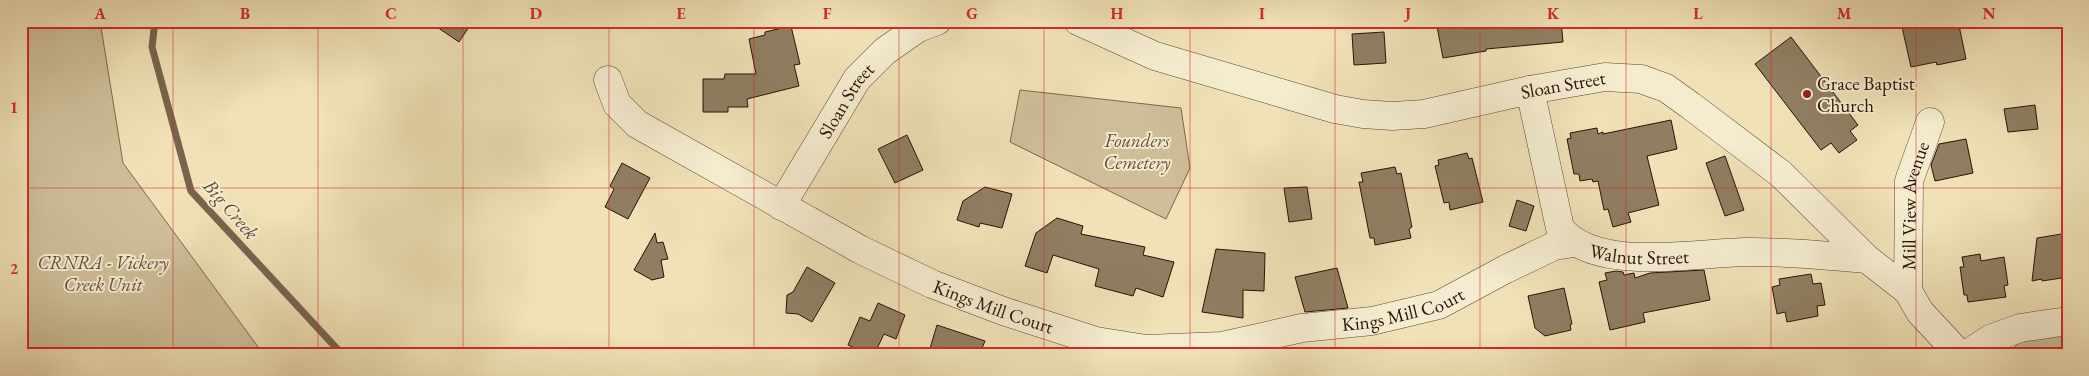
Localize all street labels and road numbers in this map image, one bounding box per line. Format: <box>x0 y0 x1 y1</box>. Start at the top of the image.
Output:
street label: Sloan Street <box>812 57 879 143</box>
street label: Sloan Street <box>1518 65 1607 104</box>
street label: Mill View Avenue <box>1896 138 1935 270</box>
street label: Walnut Street <box>1587 237 1690 270</box>
street label: Kings Mill Court <box>930 273 1057 339</box>
street label: Kings Mill Court <box>1341 281 1468 336</box>

